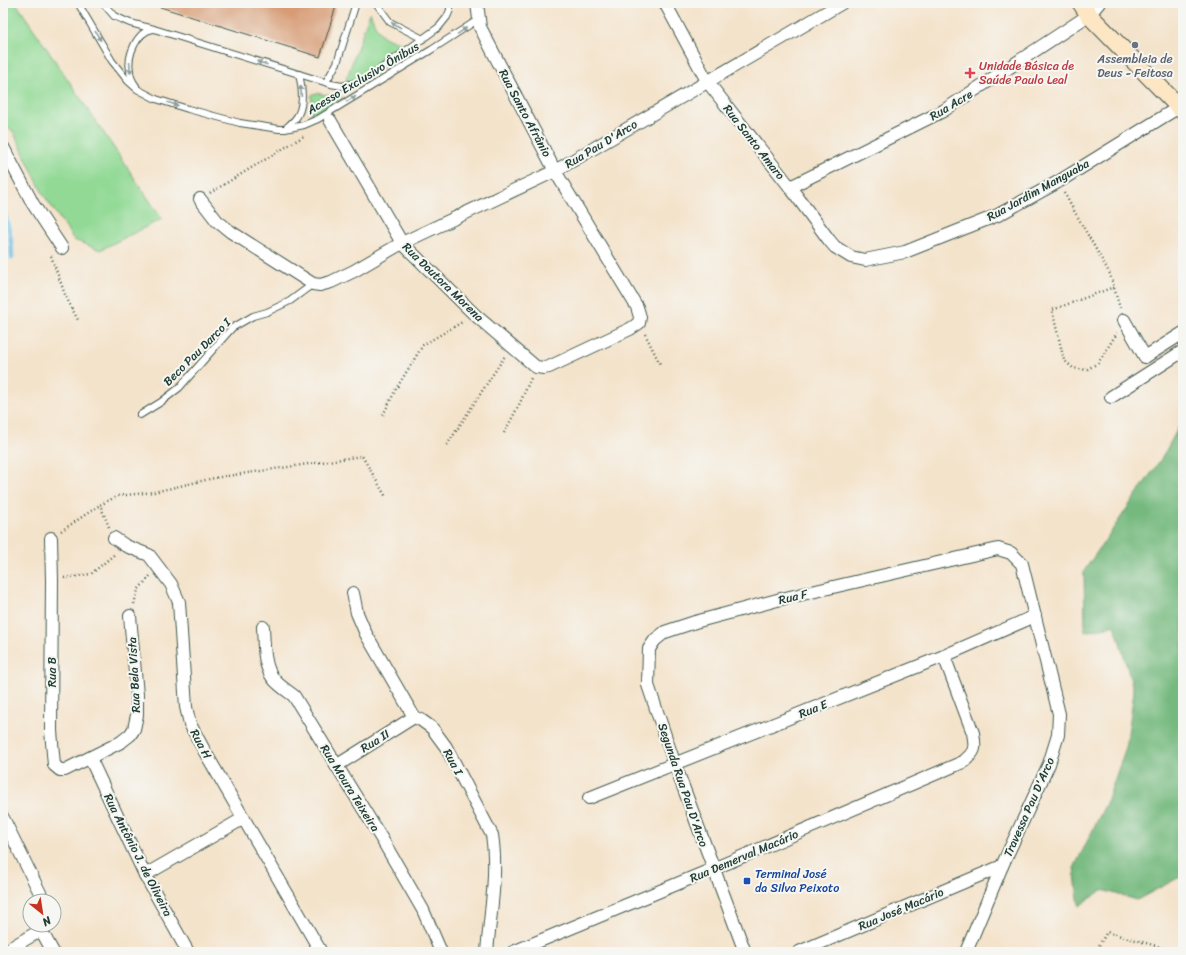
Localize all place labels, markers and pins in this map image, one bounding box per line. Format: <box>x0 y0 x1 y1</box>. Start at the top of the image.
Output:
marker: Assembleia de Deus - Feitosa <box>1130 40 1140 50</box>
place label: Assembleia de Deus - Feitosa <box>1096 48 1173 84</box>
place label: Unidade Básica de Saúde Paulo Leal <box>979 55 1074 91</box>
marker: Unidade Básica de Saúde Paulo Leal <box>964 67 976 79</box>
place label: Terminal José da Silva Peixoto <box>755 863 839 899</box>
marker: Terminal José da Silva Peixoto <box>742 876 752 886</box>

